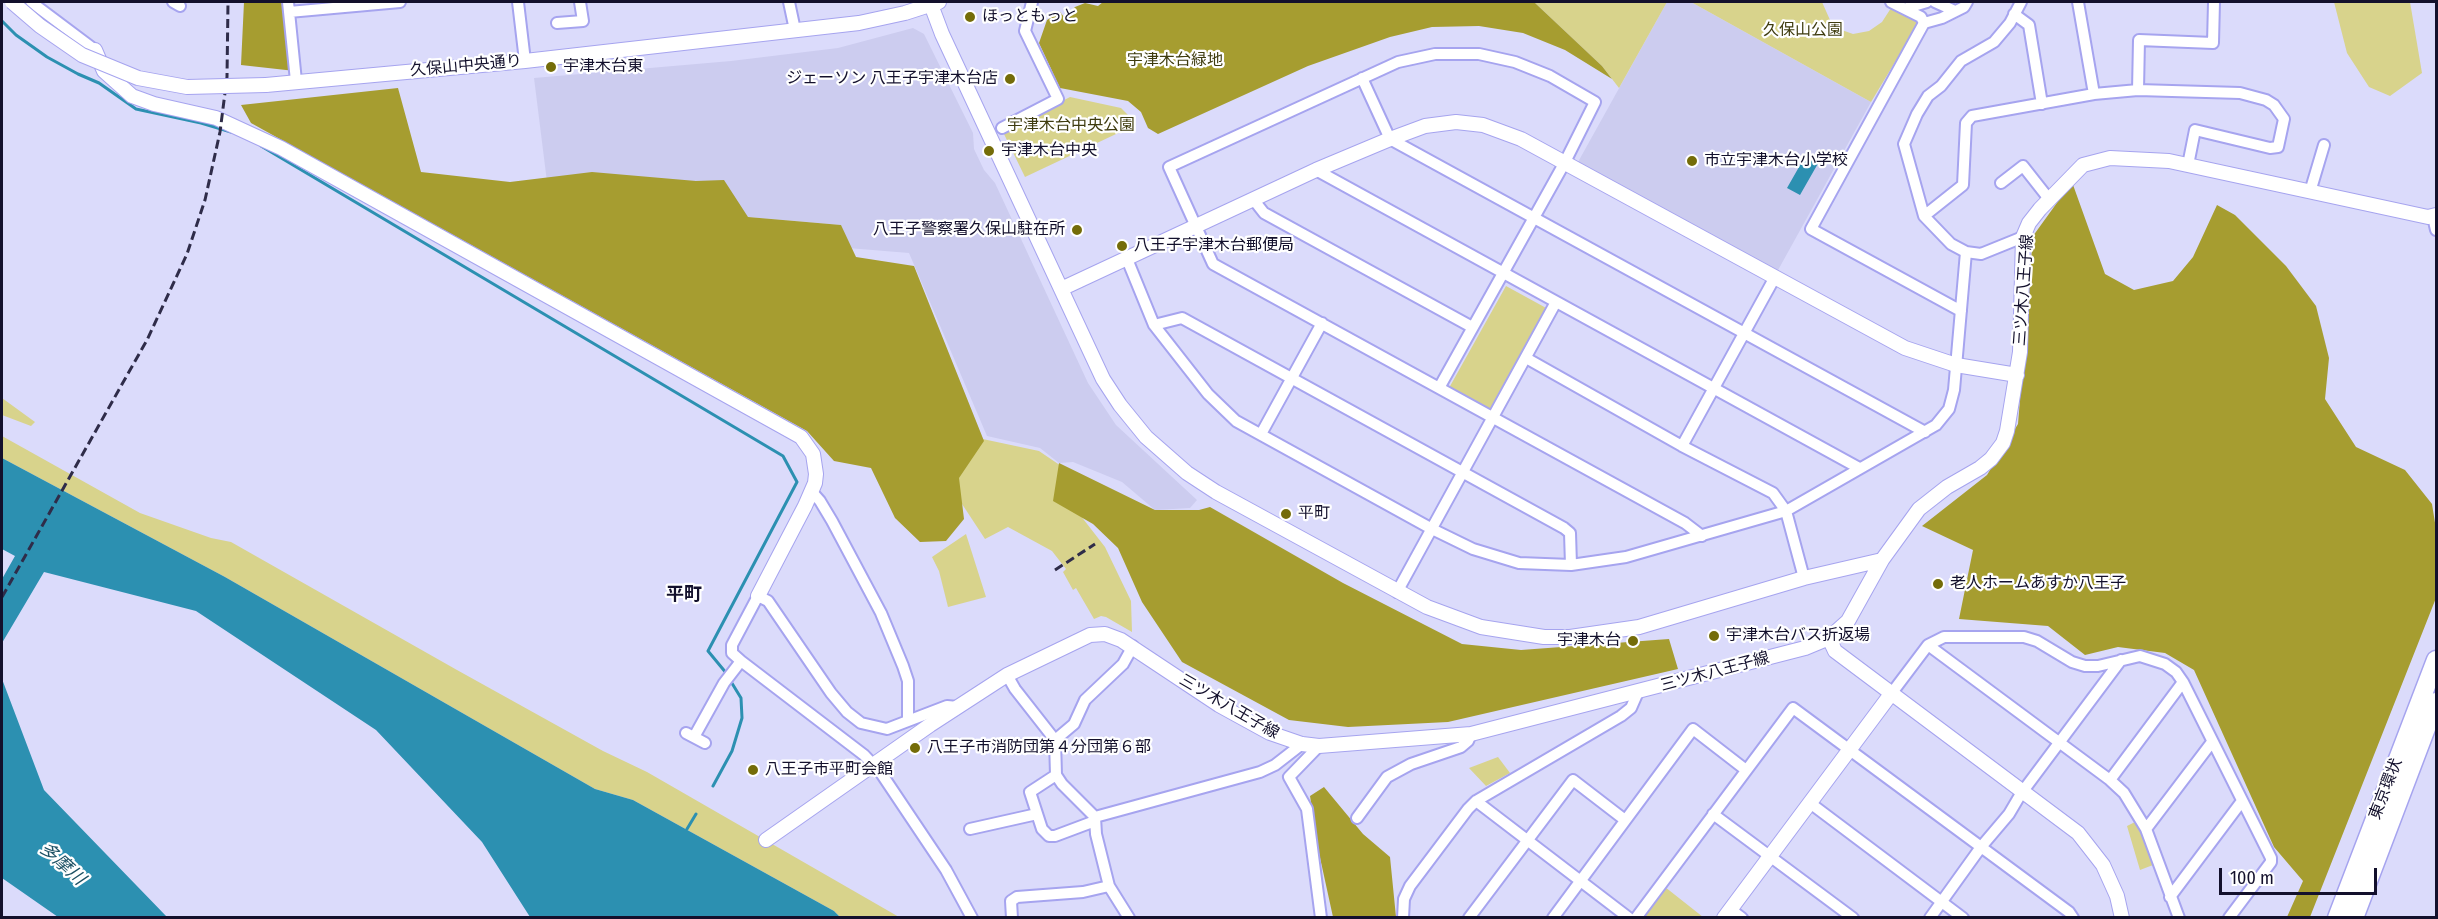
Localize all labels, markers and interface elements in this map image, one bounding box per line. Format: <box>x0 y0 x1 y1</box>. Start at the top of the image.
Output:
place label: ほっともっと <box>982 7 1078 27</box>
marker: ほっともっと <box>963 10 977 24</box>
park label: 久保山公園 <box>1763 21 1843 41</box>
park label: 宇津木台緑地 <box>1127 51 1223 71</box>
street label: 久保山中央通り <box>409 52 523 80</box>
place label: 宇津木台東 <box>563 57 643 77</box>
marker: 宇津木台東 <box>544 60 558 74</box>
place label: ジェーソン 八王子宇津木台店 <box>786 69 998 89</box>
marker: ジェーソン 八王子宇津木台店 <box>1003 72 1017 86</box>
park label: 宇津木台中央公園 <box>1007 116 1135 136</box>
place label: 宇津木台中央 <box>1001 141 1097 161</box>
marker: 宇津木台中央 <box>982 144 996 158</box>
place label: 市立宇津木台小学校 <box>1704 151 1848 171</box>
marker: 市立宇津木台小学校 <box>1685 154 1699 168</box>
place label: 八王子警察署久保山駐在所 <box>873 220 1065 240</box>
marker: 八王子警察署久保山駐在所 <box>1070 223 1084 237</box>
street label: 三ツ木八王子線 <box>2011 233 2037 347</box>
place label: 八王子宇津木台郵便局 <box>1134 236 1294 256</box>
marker: 八王子宇津木台郵便局 <box>1115 239 1129 253</box>
place label: 平町 <box>1298 504 1330 524</box>
marker: 平町 <box>1279 507 1293 521</box>
place label: 老人ホームあすか八王子 <box>1950 574 2126 594</box>
marker: 老人ホームあすか八王子 <box>1931 577 1945 591</box>
district label: 平町 <box>666 584 702 606</box>
place label: 宇津木台バス折返場 <box>1726 626 1870 646</box>
marker: 宇津木台バス折返場 <box>1707 629 1721 643</box>
place label: 宇津木台 <box>1557 631 1621 651</box>
marker: 宇津木台 <box>1626 634 1640 648</box>
street label: 三ツ木八王子線 <box>1658 648 1772 696</box>
street label: 三ツ木八王子線 <box>1176 671 1282 743</box>
place label: 八王子市消防団第４分団第６部 <box>927 738 1151 758</box>
marker: 八王子市消防団第４分団第６部 <box>908 741 922 755</box>
street label: 東京環状 <box>2366 756 2406 822</box>
place label: 八王子市平町会館 <box>765 760 893 780</box>
marker: 八王子市平町会館 <box>746 763 760 777</box>
water label: 多摩川 <box>35 838 89 890</box>
scale bar <box>2222 856 2380 894</box>
text: 100 m <box>2230 867 2274 889</box>

